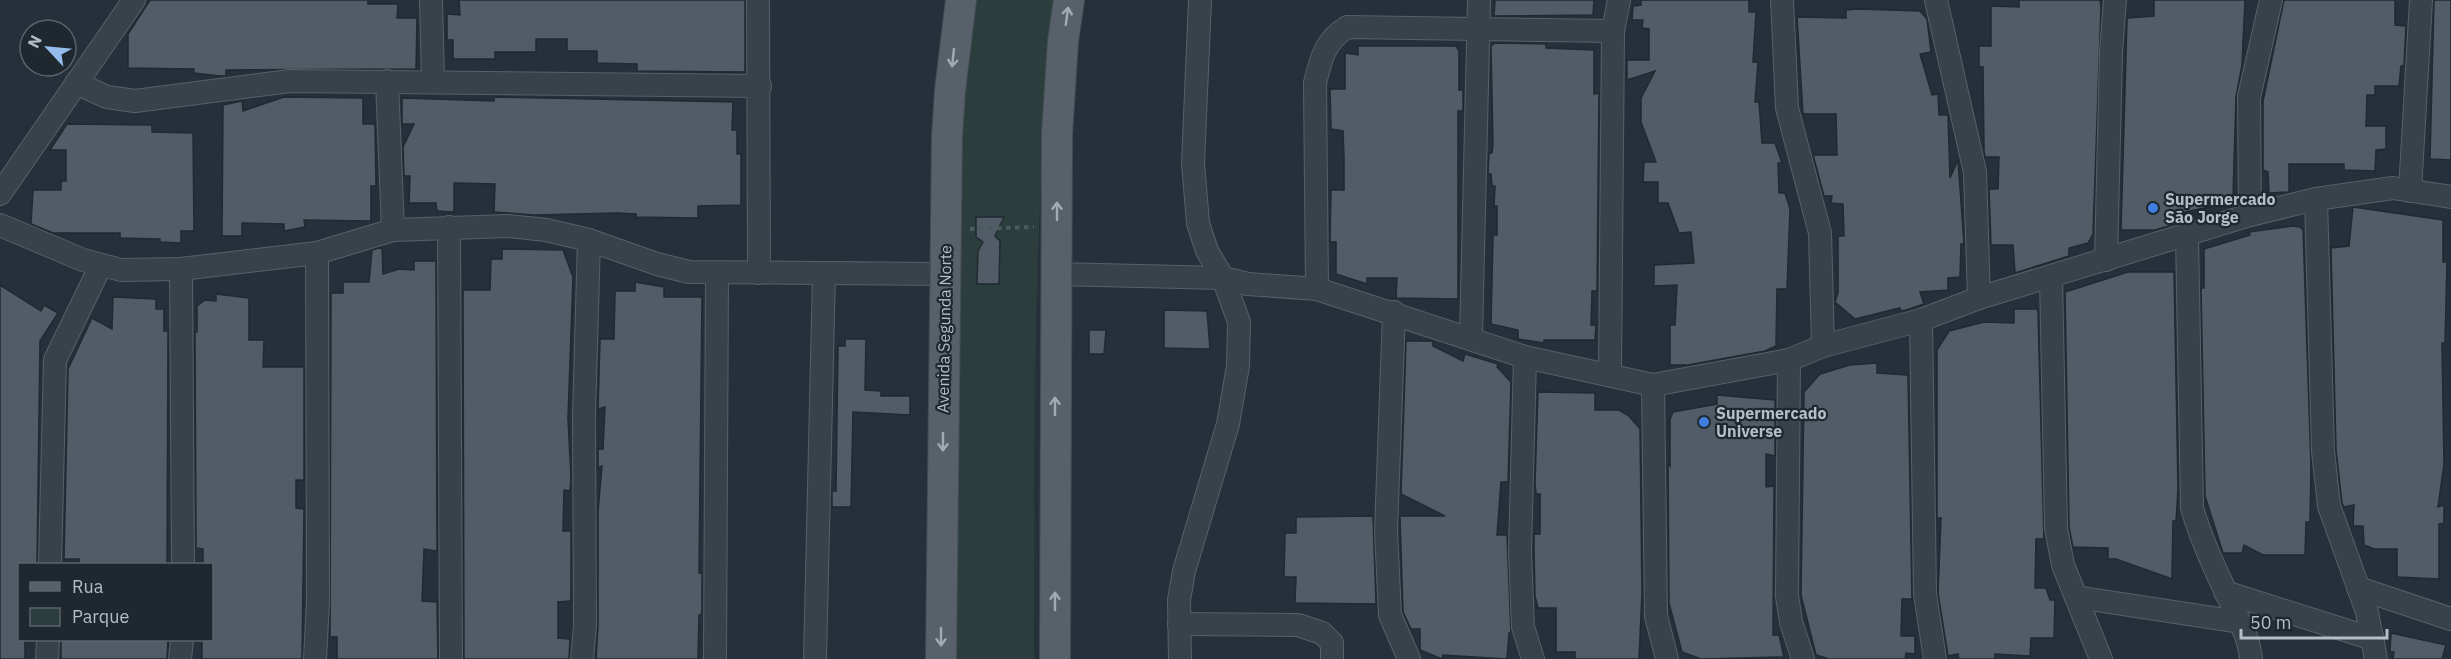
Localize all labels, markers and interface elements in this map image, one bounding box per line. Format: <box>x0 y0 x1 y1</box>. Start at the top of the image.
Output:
one-way arrow <box>1062 7 1073 26</box>
north arrow <box>18 18 78 78</box>
text: N <box>23 32 46 51</box>
one-way arrow <box>947 48 958 67</box>
place label: Supermercado São Jorge <box>2165 189 2276 227</box>
one-way arrow <box>1051 201 1063 221</box>
marker: Supermercado São Jorge <box>2146 201 2160 215</box>
street label: Avenida Segunda Norte <box>933 245 955 413</box>
one-way arrow <box>1049 396 1061 416</box>
place label: Supermercado Universe <box>1716 403 1827 441</box>
marker: Supermercado Universe <box>1697 415 1711 429</box>
one-way arrow <box>937 431 949 451</box>
legend <box>18 563 213 641</box>
text: Rua <box>72 575 104 598</box>
one-way arrow <box>1049 591 1061 611</box>
scale bar <box>2241 602 2386 640</box>
text: Parque <box>72 605 130 628</box>
text: 50 m <box>2250 611 2292 634</box>
one-way arrow <box>935 626 947 646</box>

